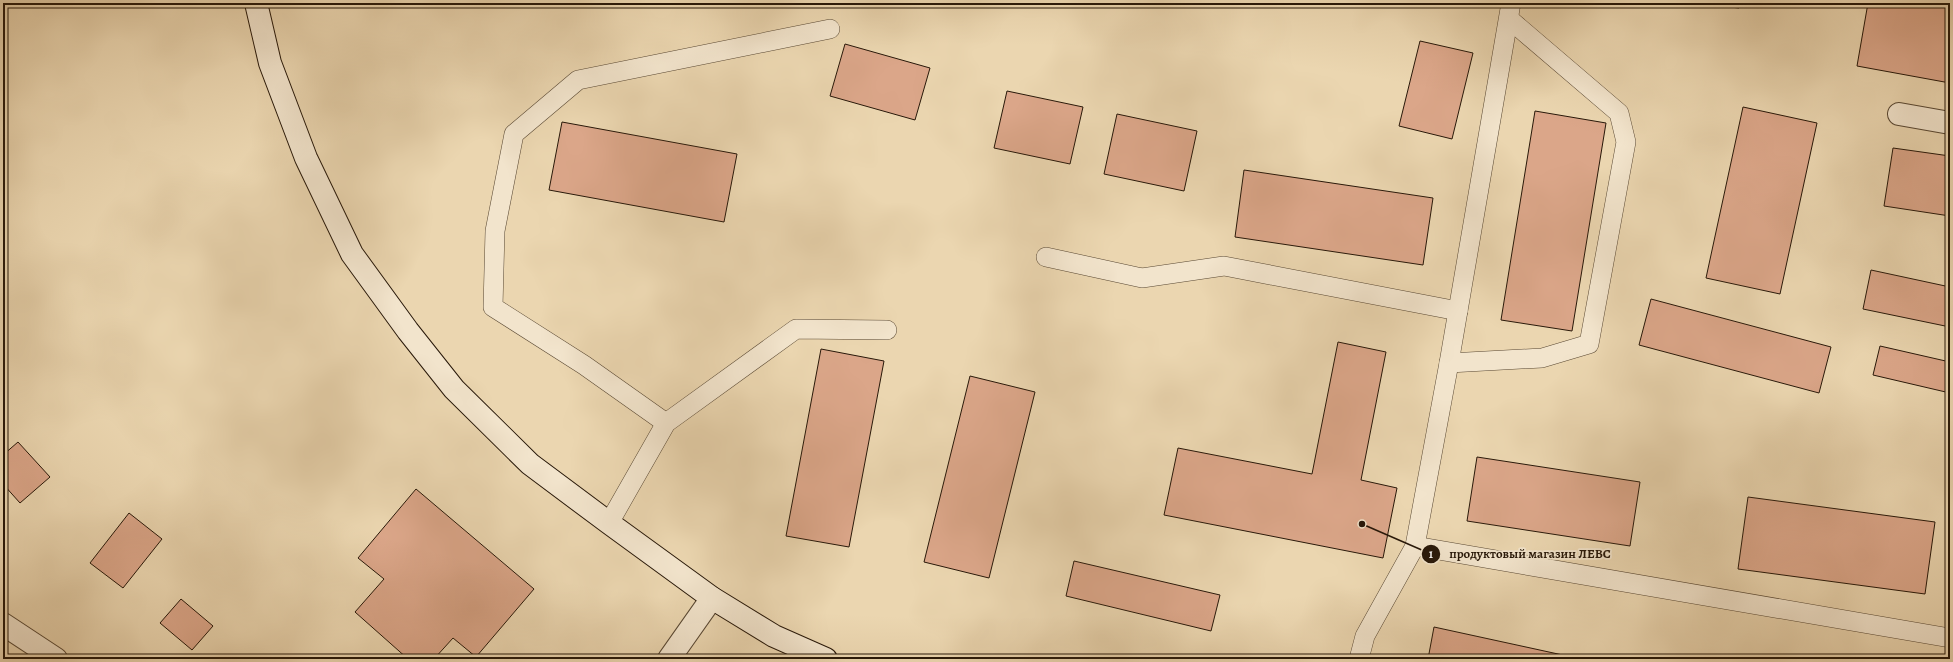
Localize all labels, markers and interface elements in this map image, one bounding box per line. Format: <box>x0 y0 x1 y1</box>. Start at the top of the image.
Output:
callout: продуктовый магазин ЛЕВС <box>1421 541 1619 566</box>
text: продуктовый магазин ЛЕВС <box>1449 545 1611 562</box>
text: 1 <box>1429 546 1434 562</box>

